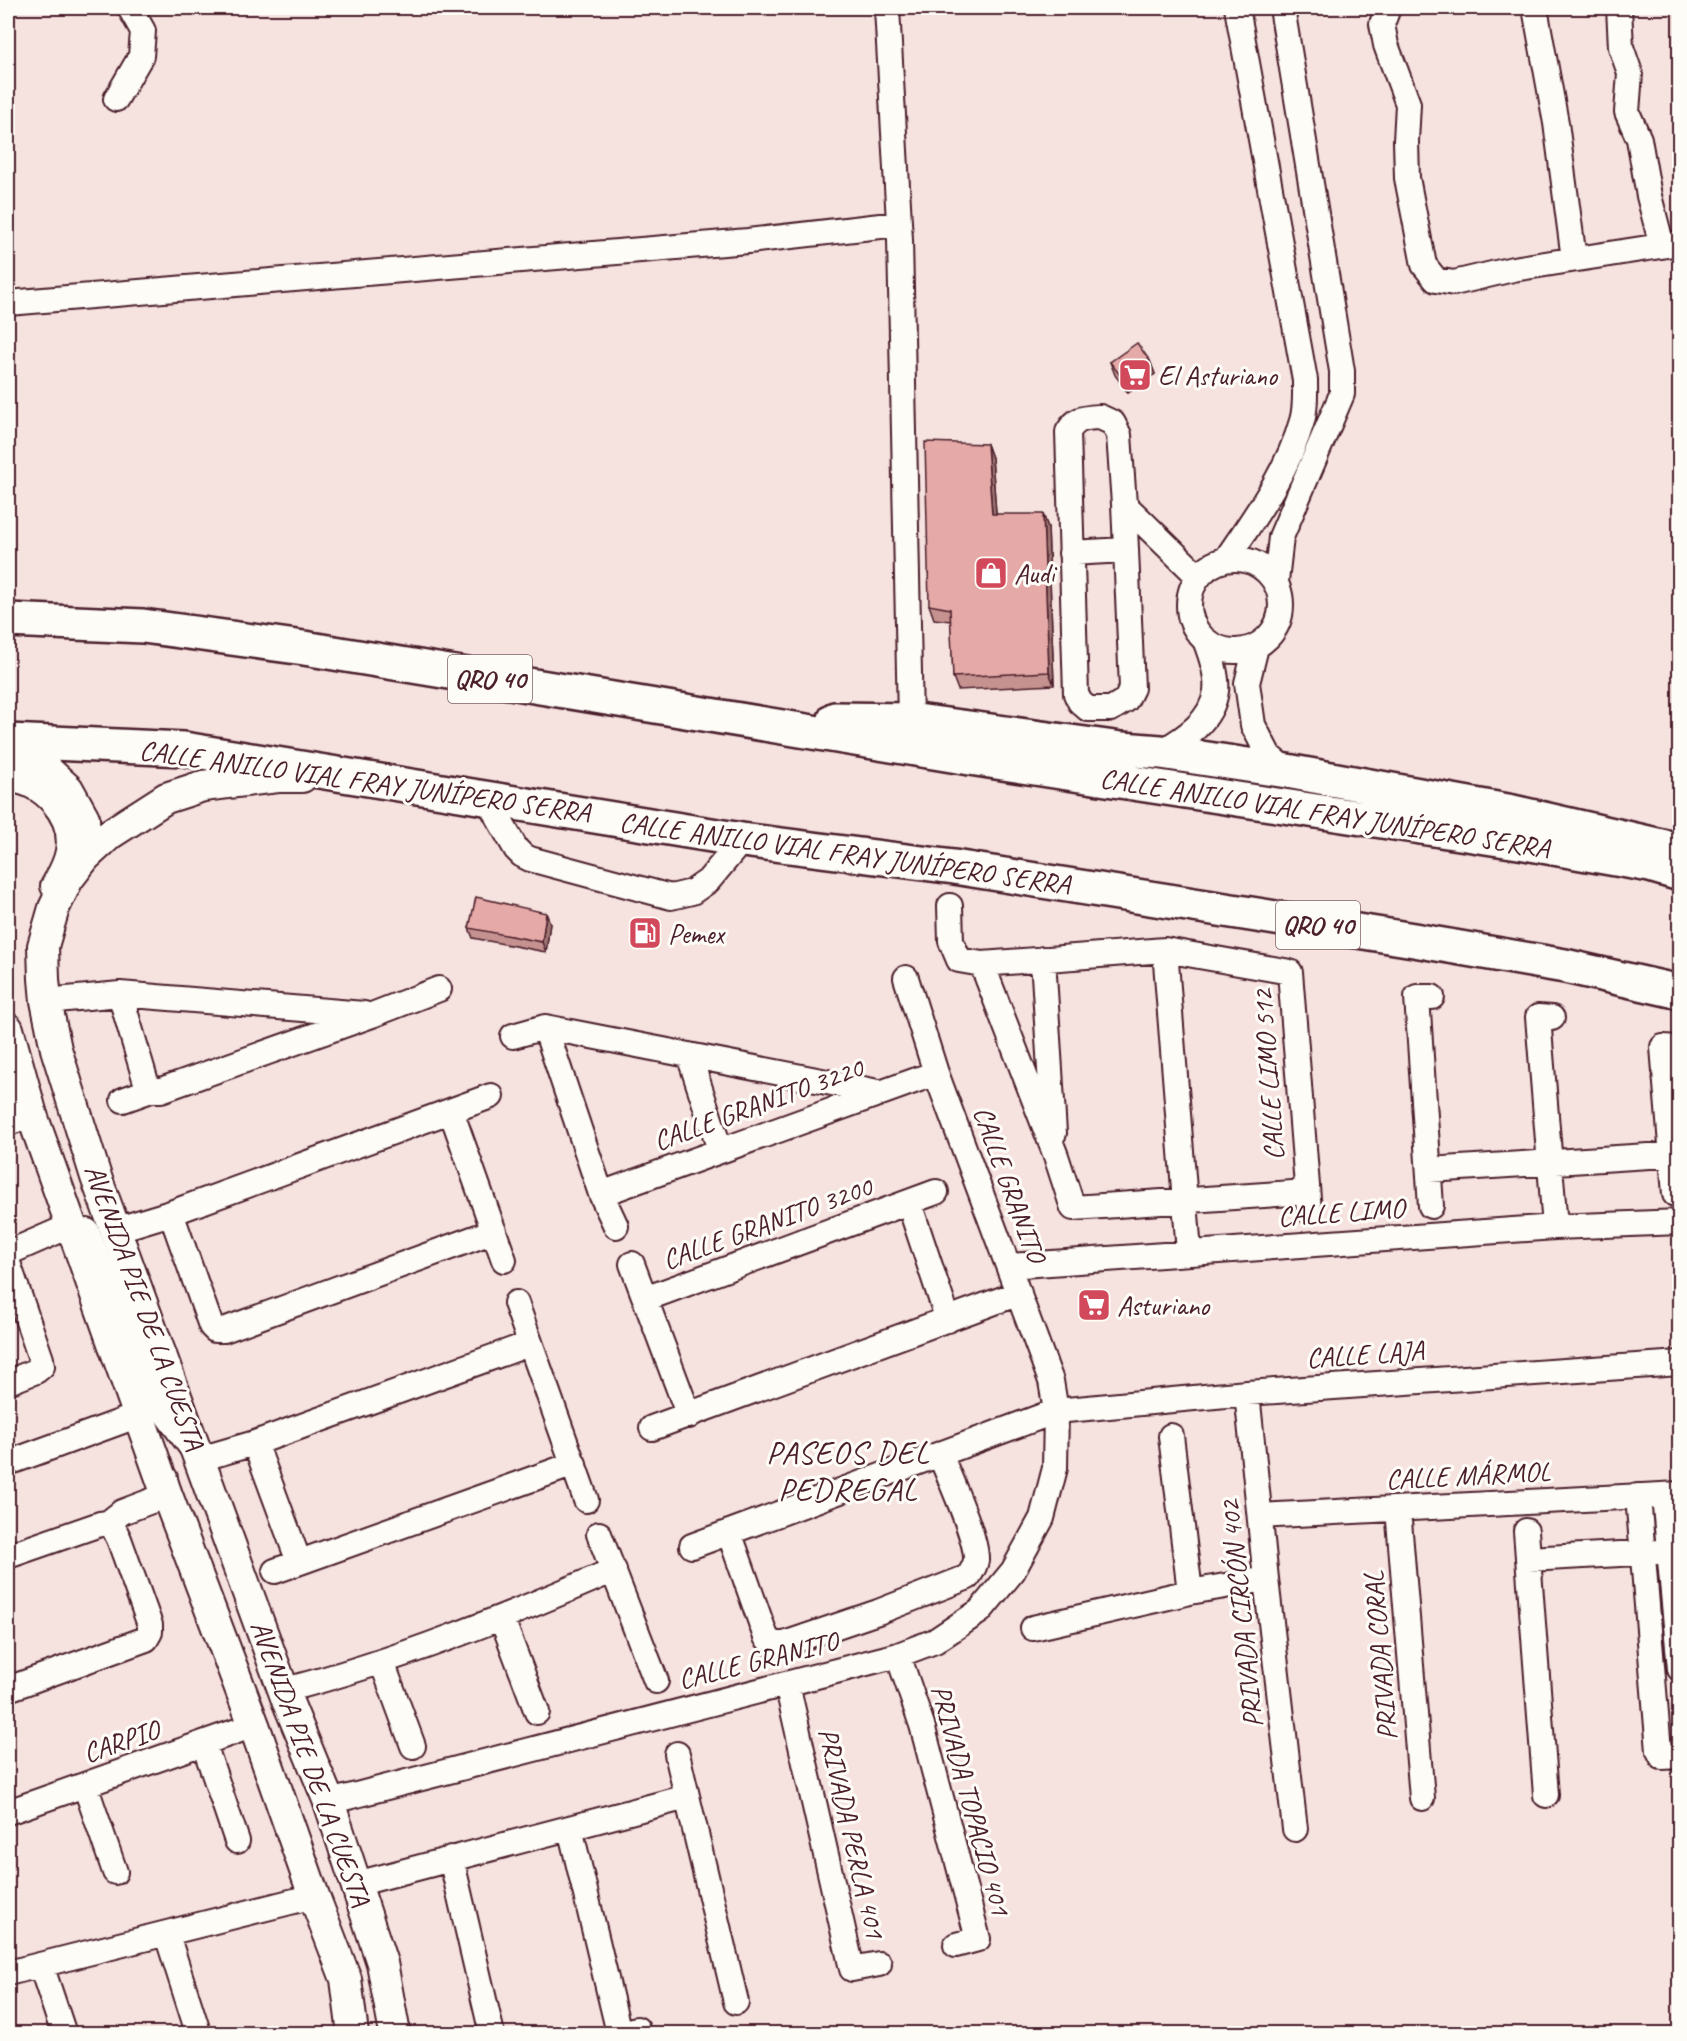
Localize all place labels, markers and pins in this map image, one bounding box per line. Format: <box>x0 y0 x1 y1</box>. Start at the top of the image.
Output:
supermarket icon: El Asturiano <box>1117 357 1153 393</box>
place label: El Asturiano <box>1158 358 1279 393</box>
shop icon: Audi <box>973 555 1009 591</box>
place label: Audi <box>1014 556 1058 591</box>
fuel station icon: Pemex <box>627 915 663 951</box>
place label: Pemex <box>668 916 726 951</box>
supermarket icon: Asturiano <box>1076 1287 1112 1323</box>
place label: Asturiano <box>1117 1288 1211 1323</box>

